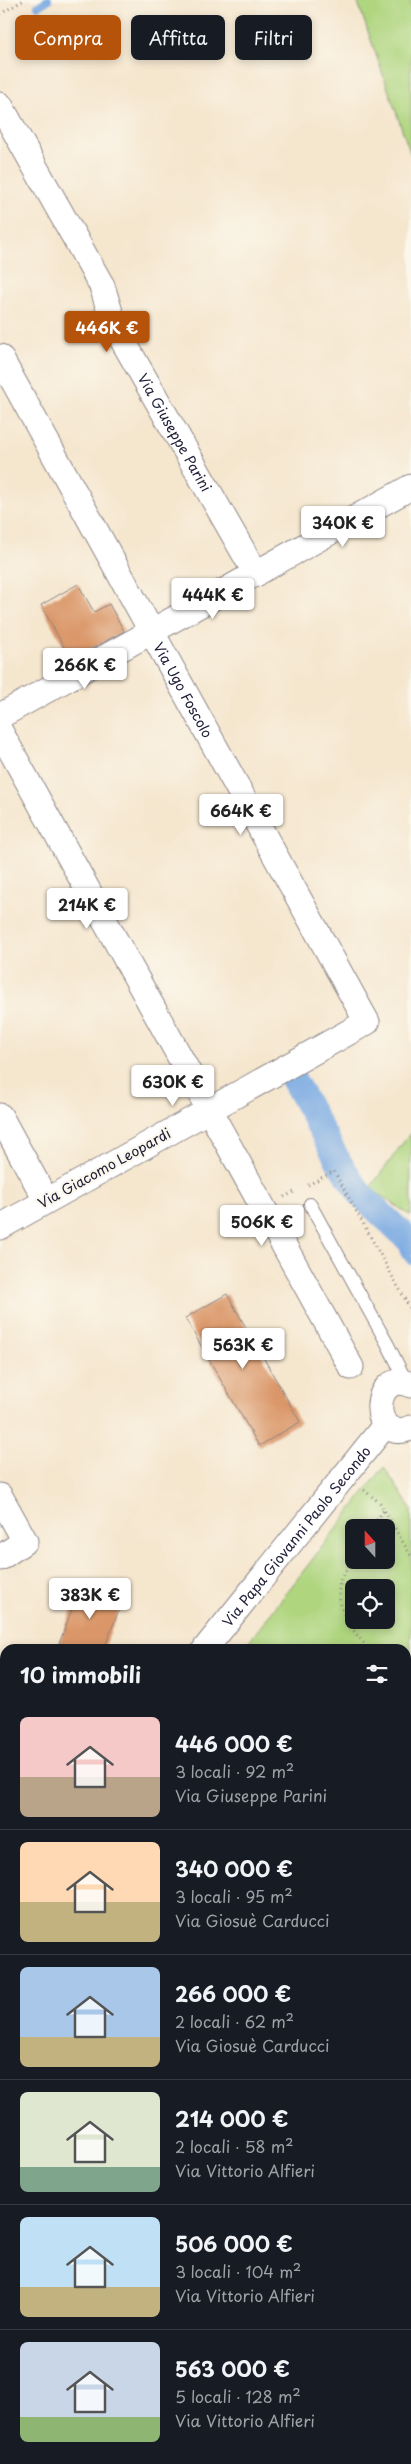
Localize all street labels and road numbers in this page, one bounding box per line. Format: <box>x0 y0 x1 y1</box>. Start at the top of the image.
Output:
street label: Via Giuseppe Parini <box>133 369 217 495</box>
street label: Via Ugo Foscolo <box>149 638 219 741</box>
street label: Via Giacomo Leopardi <box>34 1123 174 1213</box>
street label: Via Papa Giovanni Paolo Secondo <box>217 1441 375 1631</box>

